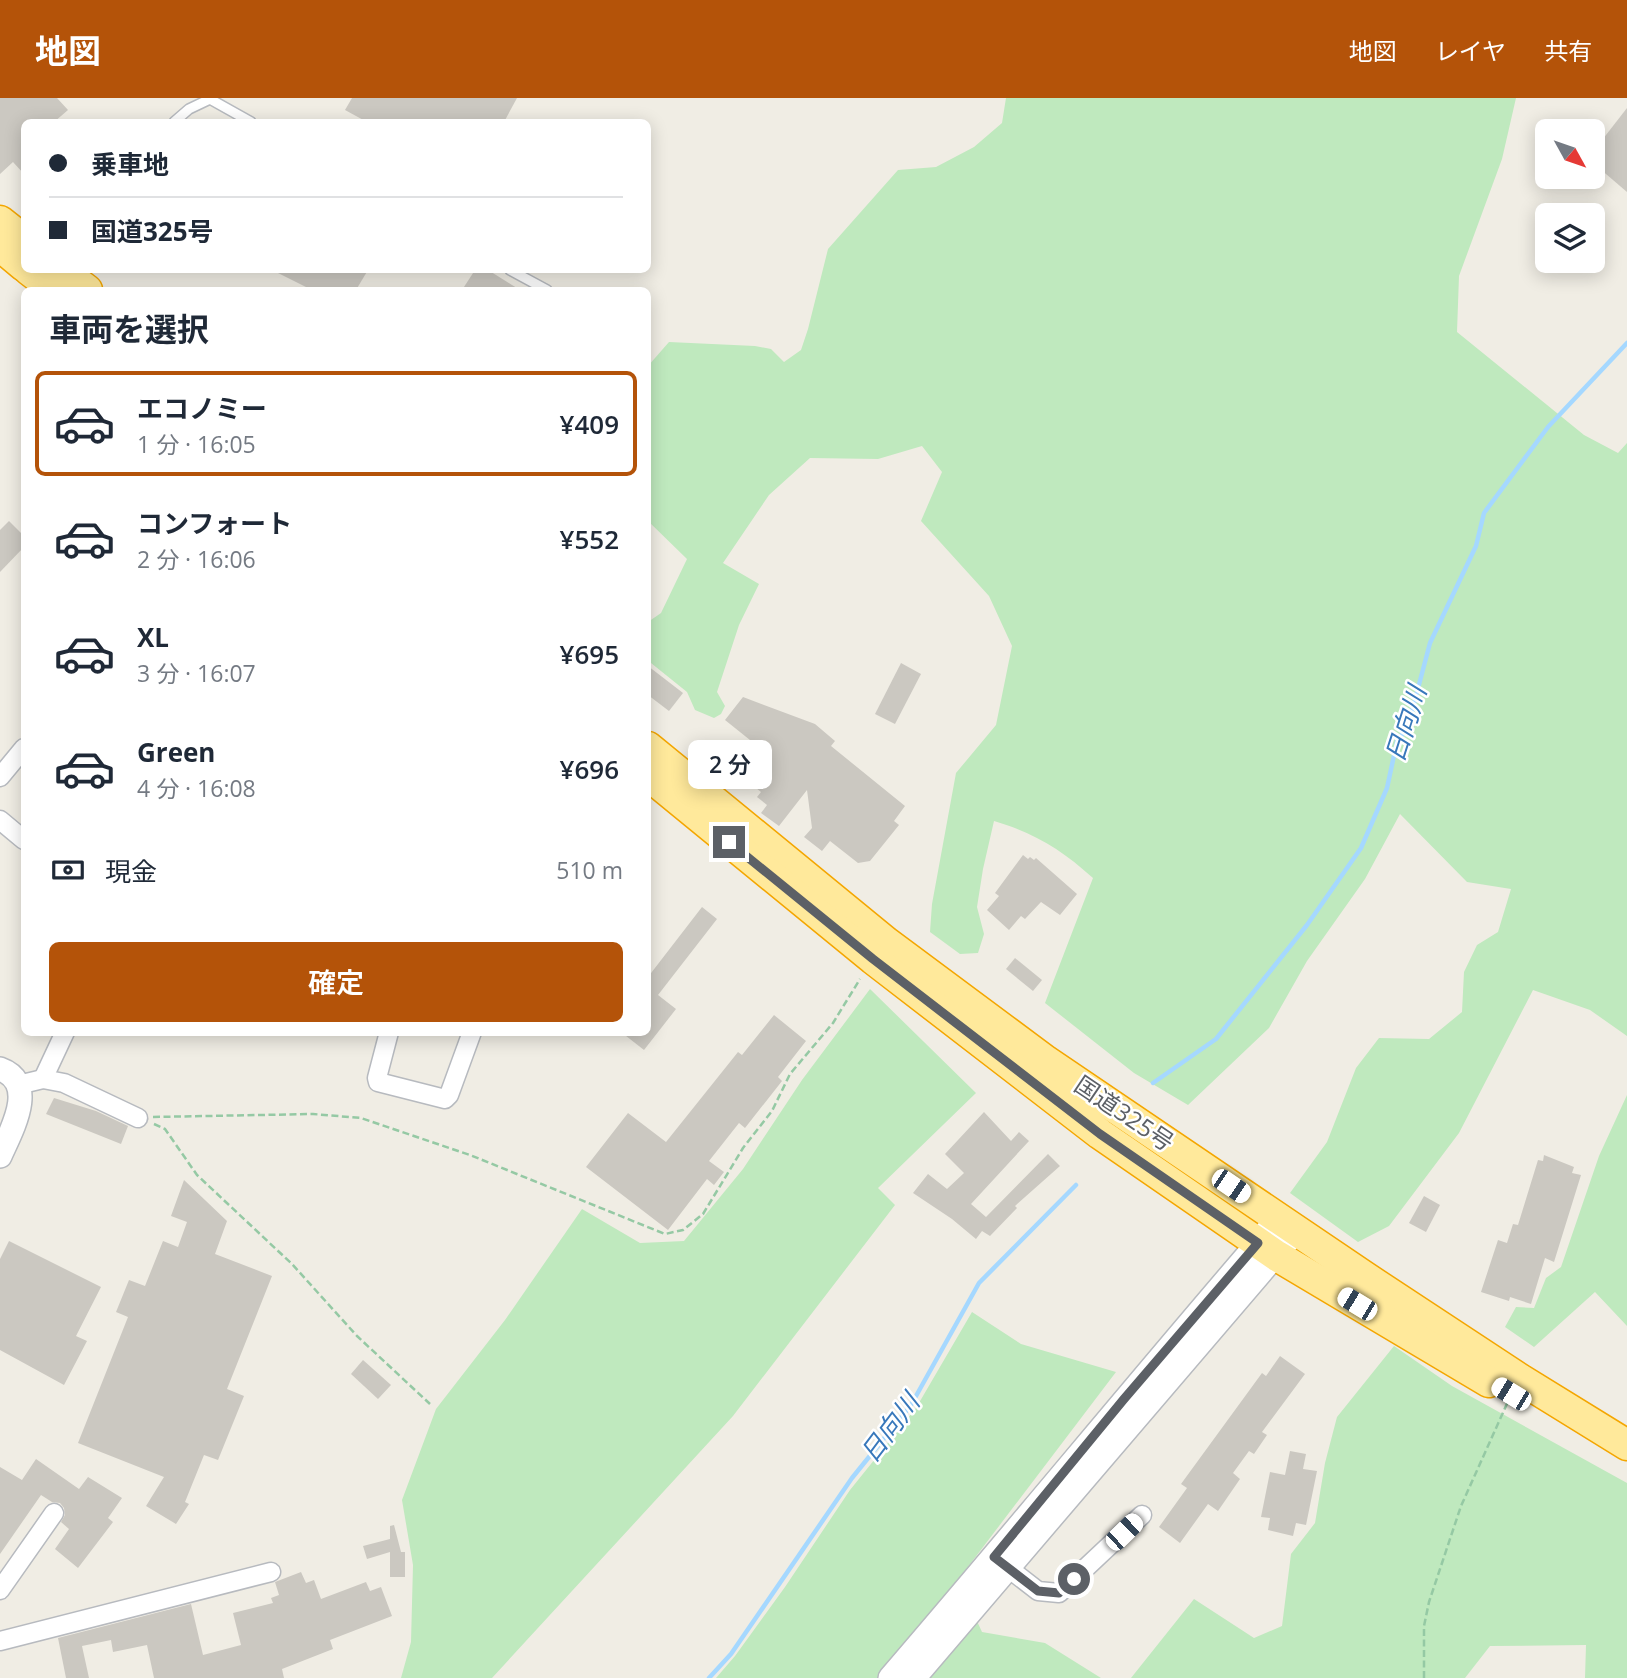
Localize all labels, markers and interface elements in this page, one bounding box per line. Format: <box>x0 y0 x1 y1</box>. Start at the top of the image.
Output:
text: 地図 <box>35 28 101 73</box>
text: 地図 <box>1349 34 1397 67</box>
text: レイヤ <box>1435 34 1506 67</box>
text: 共有 <box>1544 34 1592 67</box>
north arrow <box>1535 119 1605 189</box>
map controls <box>1535 119 1605 273</box>
text: 乗車地 <box>91 146 169 182</box>
button: layers <box>1535 203 1605 273</box>
text: 国道325号 <box>91 213 214 249</box>
text: 車両を選択 <box>49 307 209 350</box>
text: エコノミー <box>137 390 267 426</box>
icon: car <box>53 392 116 455</box>
text: ¥409 <box>560 406 619 442</box>
text: 1 分 · 16:05 <box>137 428 256 460</box>
text: コンフォート <box>137 505 292 541</box>
icon: car <box>53 507 116 570</box>
text: ¥552 <box>560 521 619 557</box>
text: 2 分 · 16:06 <box>137 543 256 575</box>
text: XL <box>137 619 169 655</box>
icon: car <box>53 622 116 685</box>
text: ¥695 <box>560 636 619 672</box>
text: 3 分 · 16:07 <box>137 657 256 689</box>
water label: 日向川 <box>1376 678 1435 766</box>
text: Green <box>137 734 215 770</box>
icon: car <box>53 737 116 800</box>
callout: 2 分 <box>687 740 771 790</box>
text: 2 分 <box>709 748 751 780</box>
text: ¥696 <box>560 751 619 787</box>
text: 4 分 · 16:08 <box>137 772 256 804</box>
route end <box>713 826 745 858</box>
icon: cash <box>49 851 87 889</box>
text: 現金 <box>105 853 157 889</box>
text: 510 m <box>556 854 623 886</box>
button: 確定 <box>49 942 623 1022</box>
street label: 国道325号 <box>1069 1067 1181 1158</box>
car <box>1208 1166 1255 1206</box>
car <box>1334 1284 1381 1324</box>
car <box>1488 1374 1535 1414</box>
water label: 日向川 <box>851 1383 929 1469</box>
car <box>1102 1510 1147 1554</box>
route start <box>1058 1563 1090 1595</box>

